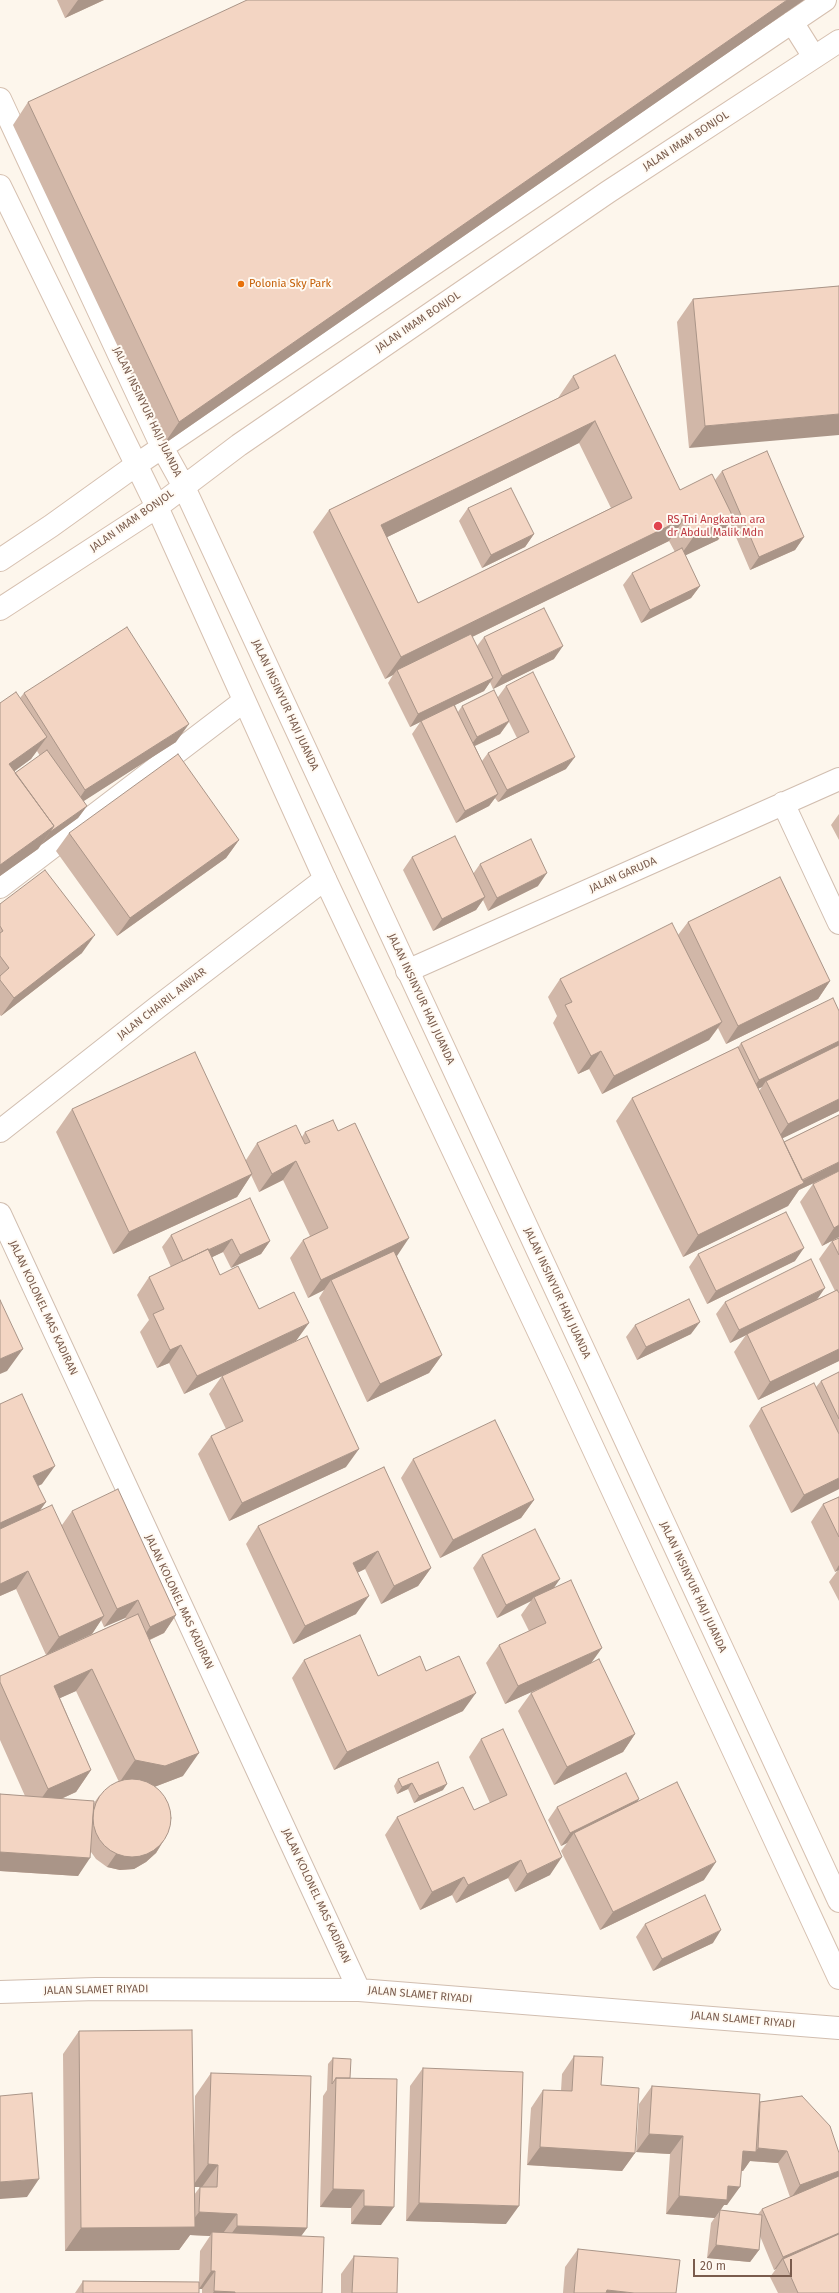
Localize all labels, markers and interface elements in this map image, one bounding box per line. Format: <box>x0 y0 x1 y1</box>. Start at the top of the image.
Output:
street label: JALAN IMAM BONJOL <box>641 108 731 174</box>
place label: Polonia Sky Park <box>249 277 331 291</box>
marker: Polonia Sky Park <box>236 279 246 289</box>
street label: JALAN IMAM BONJOL <box>373 289 463 355</box>
street label: JALAN INSINYUR HAJI JUANDA <box>110 345 184 479</box>
street label: JALAN IMAM BONJOL <box>87 487 177 555</box>
place label: RS Tni Angkatan ara dr Abdul Malik Mdn <box>667 513 765 539</box>
marker: RS Tni Angkatan ara dr Abdul Malik Mdn <box>652 520 664 532</box>
street label: JALAN INSINYUR HAJI JUANDA <box>249 637 321 773</box>
street label: JALAN GARUDA <box>587 854 659 896</box>
street label: JALAN INSINYUR HAJI JUANDA <box>385 931 457 1067</box>
street label: JALAN CHAIRIL ANWAR <box>115 965 209 1043</box>
street label: JALAN INSINYUR HAJI JUANDA <box>521 1225 593 1361</box>
street label: JALAN KOLONEL MAS KADIRAN <box>6 1238 80 1378</box>
street label: JALAN INSINYUR HAJI JUANDA <box>657 1519 729 1655</box>
street label: JALAN KOLONEL MAS KADIRAN <box>142 1532 216 1672</box>
street label: JALAN KOLONEL MAS KADIRAN <box>279 1826 353 1966</box>
street label: JALAN SLAMET RIYADI <box>44 1982 148 1998</box>
street label: JALAN SLAMET RIYADI <box>367 1984 473 2006</box>
street label: JALAN SLAMET RIYADI <box>690 2009 796 2031</box>
scale bar <box>695 2251 794 2277</box>
text: 20 m <box>700 2259 726 2273</box>

